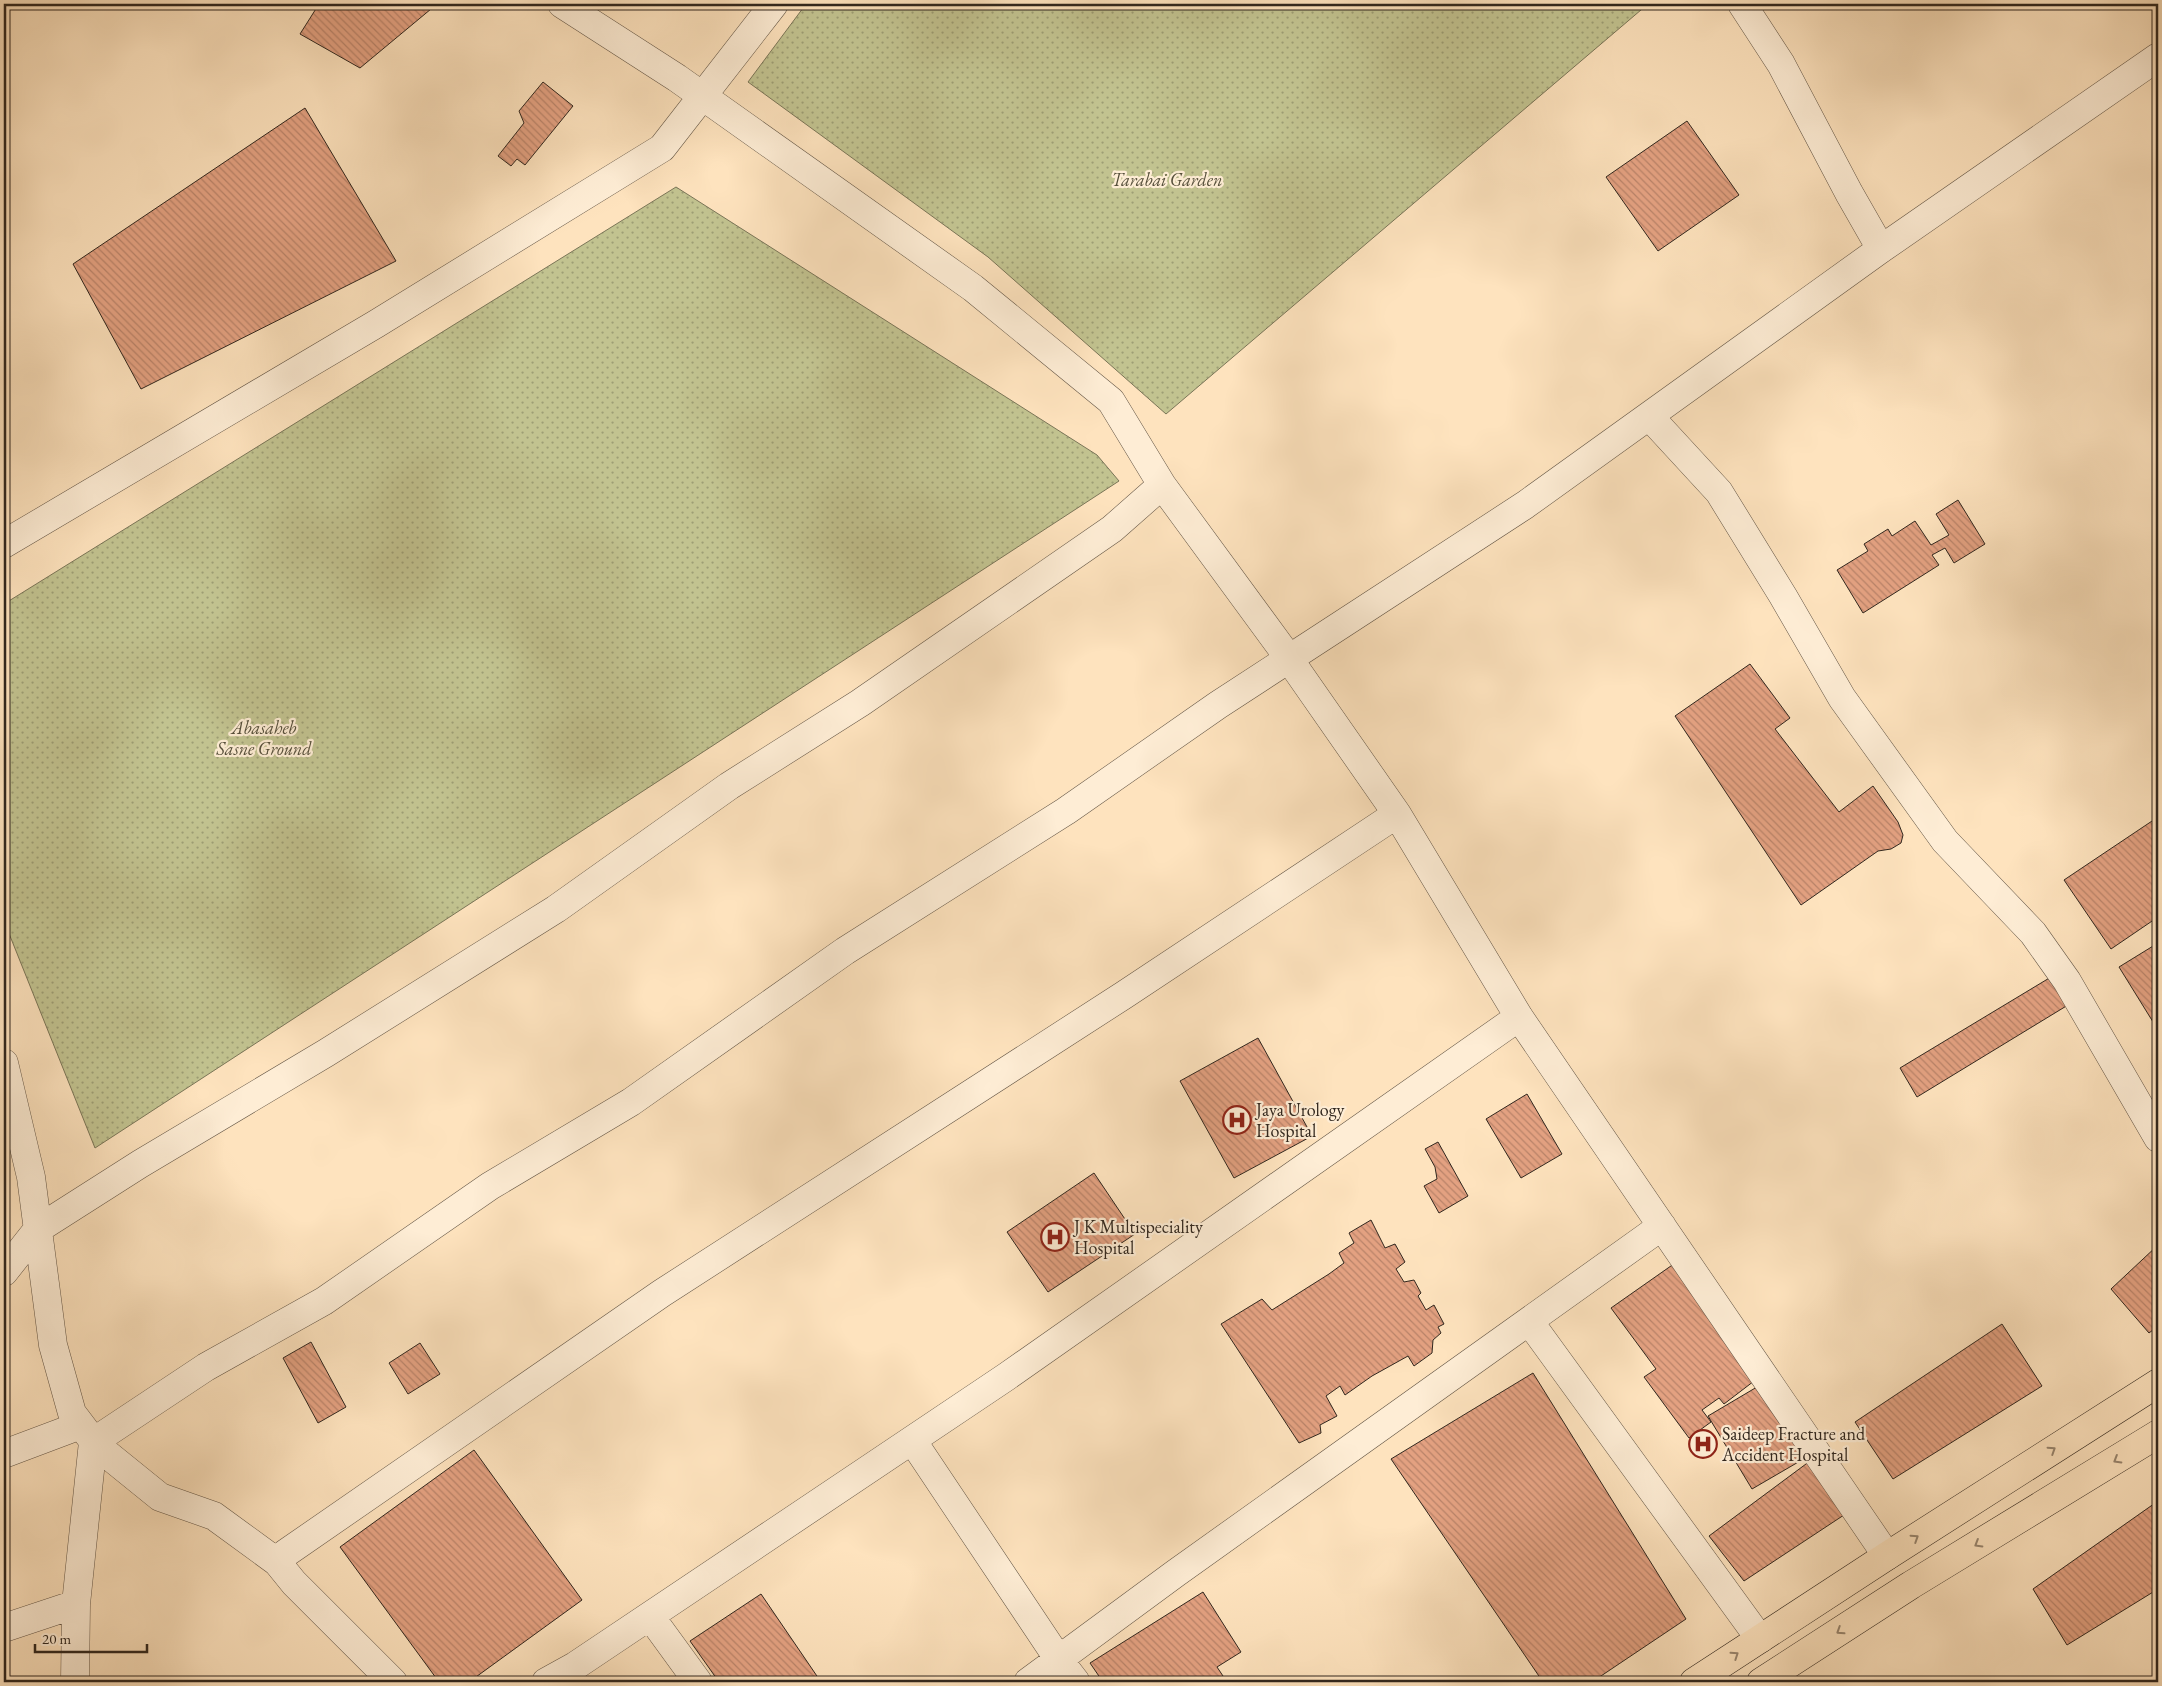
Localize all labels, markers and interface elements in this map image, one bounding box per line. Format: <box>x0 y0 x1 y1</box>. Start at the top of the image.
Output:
park label: Tarabai Garden <box>1112 168 1222 191</box>
park label: Abasaheb Sasne Ground <box>215 716 312 760</box>
place label: Jaya Urology Hospital <box>1254 1098 1345 1142</box>
hospital icon: Jaya Urology Hospital <box>1222 1105 1252 1135</box>
place label: J K Multispeciality Hospital <box>1072 1215 1203 1259</box>
hospital icon: J K Multispeciality Hospital <box>1040 1222 1070 1252</box>
place label: Saideep Fracture and Accident Hospital <box>1721 1422 1866 1466</box>
hospital icon: Saideep Fracture and Accident Hospital <box>1688 1429 1718 1459</box>
one-way arrow <box>2047 1447 2056 1457</box>
one-way arrow <box>2113 1453 2122 1463</box>
one-way arrow <box>1910 1535 1919 1544</box>
one-way arrow <box>1974 1538 1983 1548</box>
scale bar <box>35 1621 148 1653</box>
one-way arrow <box>1837 1625 1846 1634</box>
text: 20 m <box>42 1629 71 1648</box>
one-way arrow <box>1730 1652 1739 1662</box>

